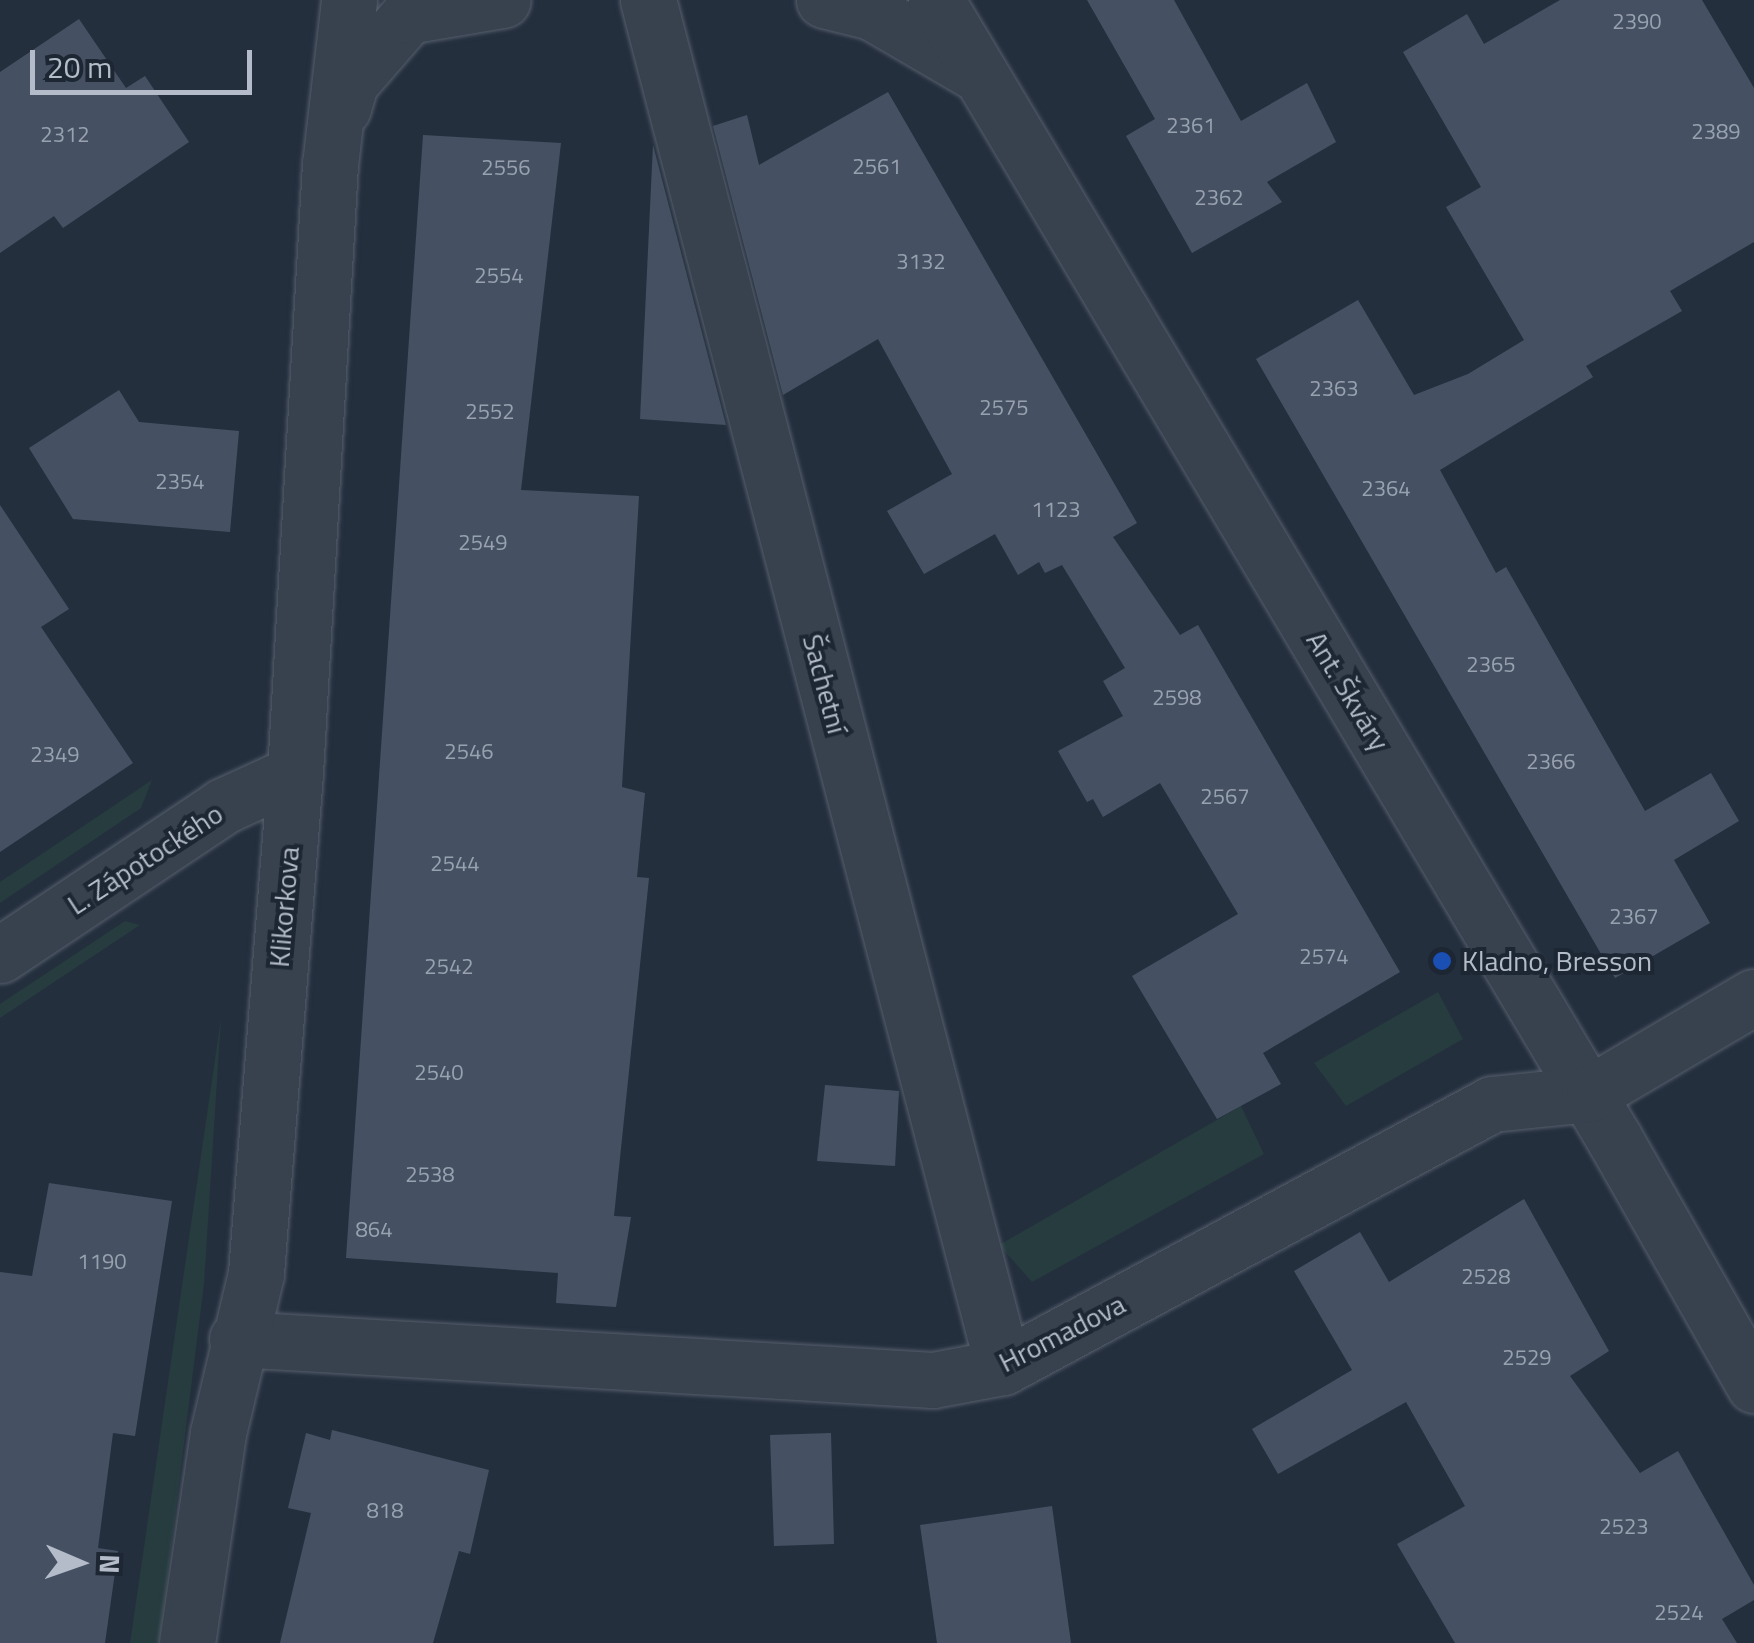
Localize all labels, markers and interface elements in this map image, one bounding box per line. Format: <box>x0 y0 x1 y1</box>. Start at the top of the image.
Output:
house number: 2390 <box>1612 9 1662 35</box>
scale bar <box>35 30 258 92</box>
text: 20 m <box>47 44 112 90</box>
house number: 2361 <box>1166 113 1216 139</box>
house number: 2389 <box>1691 119 1741 145</box>
house number: 2312 <box>40 122 90 148</box>
house number: 2561 <box>852 154 902 180</box>
house number: 2556 <box>481 155 531 181</box>
house number: 2362 <box>1194 185 1244 211</box>
house number: 3132 <box>896 249 946 275</box>
house number: 2554 <box>474 263 524 289</box>
house number: 2363 <box>1309 376 1359 402</box>
house number: 2575 <box>979 395 1029 421</box>
house number: 2552 <box>465 399 515 425</box>
house number: 2354 <box>155 469 205 495</box>
house number: 2364 <box>1361 476 1411 502</box>
house number: 1123 <box>1031 497 1081 523</box>
house number: 2549 <box>458 530 508 556</box>
street label: Ant. Škváry <box>1299 625 1397 757</box>
street label: Šachetní <box>796 631 854 737</box>
house number: 2365 <box>1466 652 1516 678</box>
house number: 2598 <box>1152 685 1202 711</box>
house number: 2546 <box>444 739 494 765</box>
house number: 2349 <box>30 742 80 768</box>
house number: 2366 <box>1526 749 1576 775</box>
house number: 2567 <box>1200 784 1250 810</box>
street label: L. Zápotockého <box>61 796 229 922</box>
street label: Klikorkova <box>262 845 306 969</box>
house number: 2544 <box>430 851 480 877</box>
house number: 2367 <box>1609 904 1659 930</box>
house number: 2574 <box>1299 944 1349 970</box>
place label: Kladno, Bresson <box>1462 944 1652 978</box>
marker: Kladno, Bresson <box>1431 950 1453 972</box>
house number: 2542 <box>424 954 474 980</box>
house number: 2540 <box>414 1060 464 1086</box>
house number: 2538 <box>405 1162 455 1188</box>
house number: 864 <box>356 1217 392 1243</box>
house number: 1190 <box>77 1249 127 1275</box>
house number: 2528 <box>1461 1264 1511 1290</box>
street label: Hromadova <box>993 1287 1131 1379</box>
house number: 2529 <box>1502 1345 1552 1371</box>
house number: 818 <box>367 1498 403 1524</box>
north arrow <box>30 1513 130 1613</box>
house number: 2523 <box>1599 1514 1649 1540</box>
text: N <box>89 1554 132 1575</box>
house number: 2524 <box>1654 1600 1704 1626</box>

